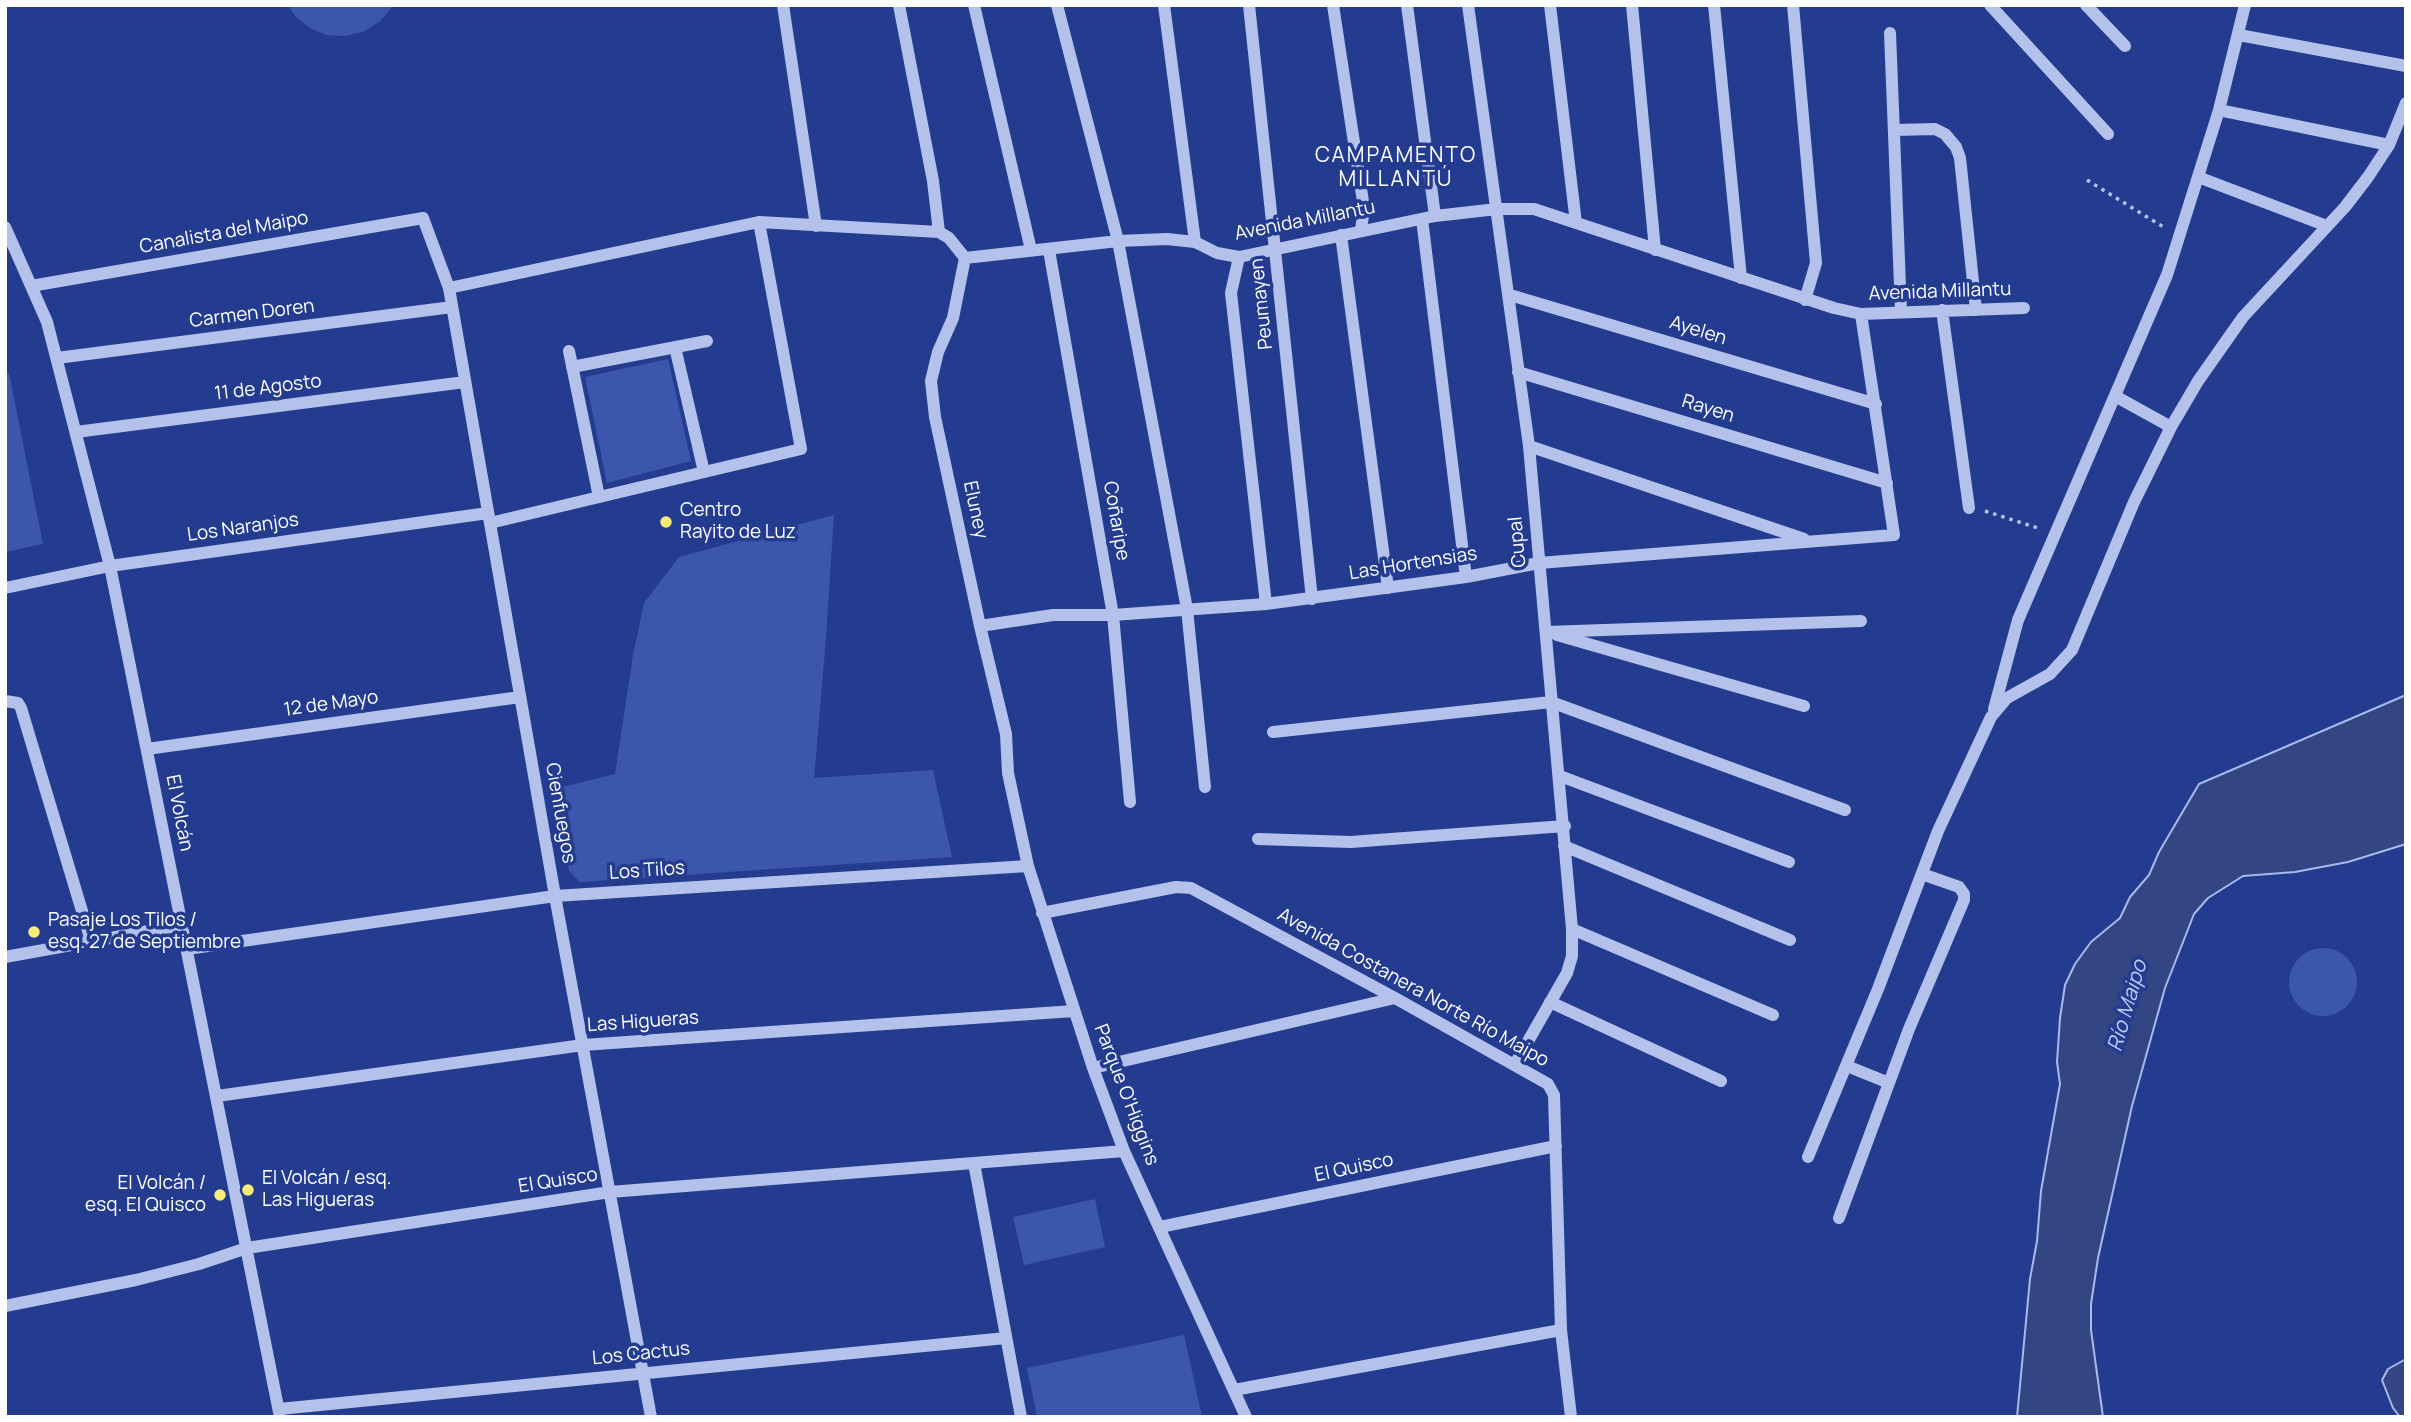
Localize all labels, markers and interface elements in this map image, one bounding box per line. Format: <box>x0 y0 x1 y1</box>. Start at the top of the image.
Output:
district label: CAMPAMENTO MILLANTÚ <box>1316 143 1476 193</box>
street label: Avenida Millantu <box>1233 196 1377 246</box>
street label: Canalista del Maipo <box>138 207 310 259</box>
street label: Peumayen <box>1246 257 1278 351</box>
street label: Avenida Millantu <box>1868 278 2012 306</box>
street label: Carmen Doren <box>188 295 316 333</box>
street label: Ayelen <box>1667 312 1729 350</box>
street label: 11 de Agosto <box>213 370 323 406</box>
street label: Rayen <box>1679 390 1737 428</box>
street label: Eluney <box>958 479 992 541</box>
street label: Coñaripe <box>1098 479 1134 563</box>
place label: Centro Rayito de Luz <box>680 500 796 544</box>
street label: Los Naranjos <box>186 509 300 547</box>
marker: Centro Rayito de Luz <box>658 514 674 530</box>
street label: Cupal <box>1504 516 1532 568</box>
street label: Las Hortensias <box>1347 543 1479 585</box>
street label: 12 de Mayo <box>282 686 380 722</box>
street label: Cienfuegos <box>540 761 580 865</box>
street label: El Volcán <box>160 773 198 853</box>
street label: Los Tilos <box>608 857 686 885</box>
street label: Avenida Costanera Norte Río Maipo <box>1273 904 1553 1072</box>
place label: Pasaje Los Tilos / esq. 27 de Septiembre <box>48 910 241 954</box>
marker: Pasaje Los Tilos / esq. 27 de Septiembre <box>26 924 42 940</box>
water label: Río Maipo <box>2103 957 2153 1055</box>
street label: Las Higueras <box>586 1007 700 1037</box>
street label: Parque O'Higgins <box>1089 1021 1163 1169</box>
street label: El Quisco <box>1313 1149 1395 1187</box>
street label: El Quisco <box>517 1163 599 1199</box>
place label: El Volcán / esq. Las Higueras <box>262 1168 391 1212</box>
place label: El Volcán / esq. El Quisco <box>85 1173 206 1217</box>
marker: El Volcán / esq. Las Higueras <box>240 1182 256 1198</box>
marker: El Volcán / esq. El Quisco <box>212 1187 228 1203</box>
street label: Los Cactus <box>591 1338 691 1370</box>

